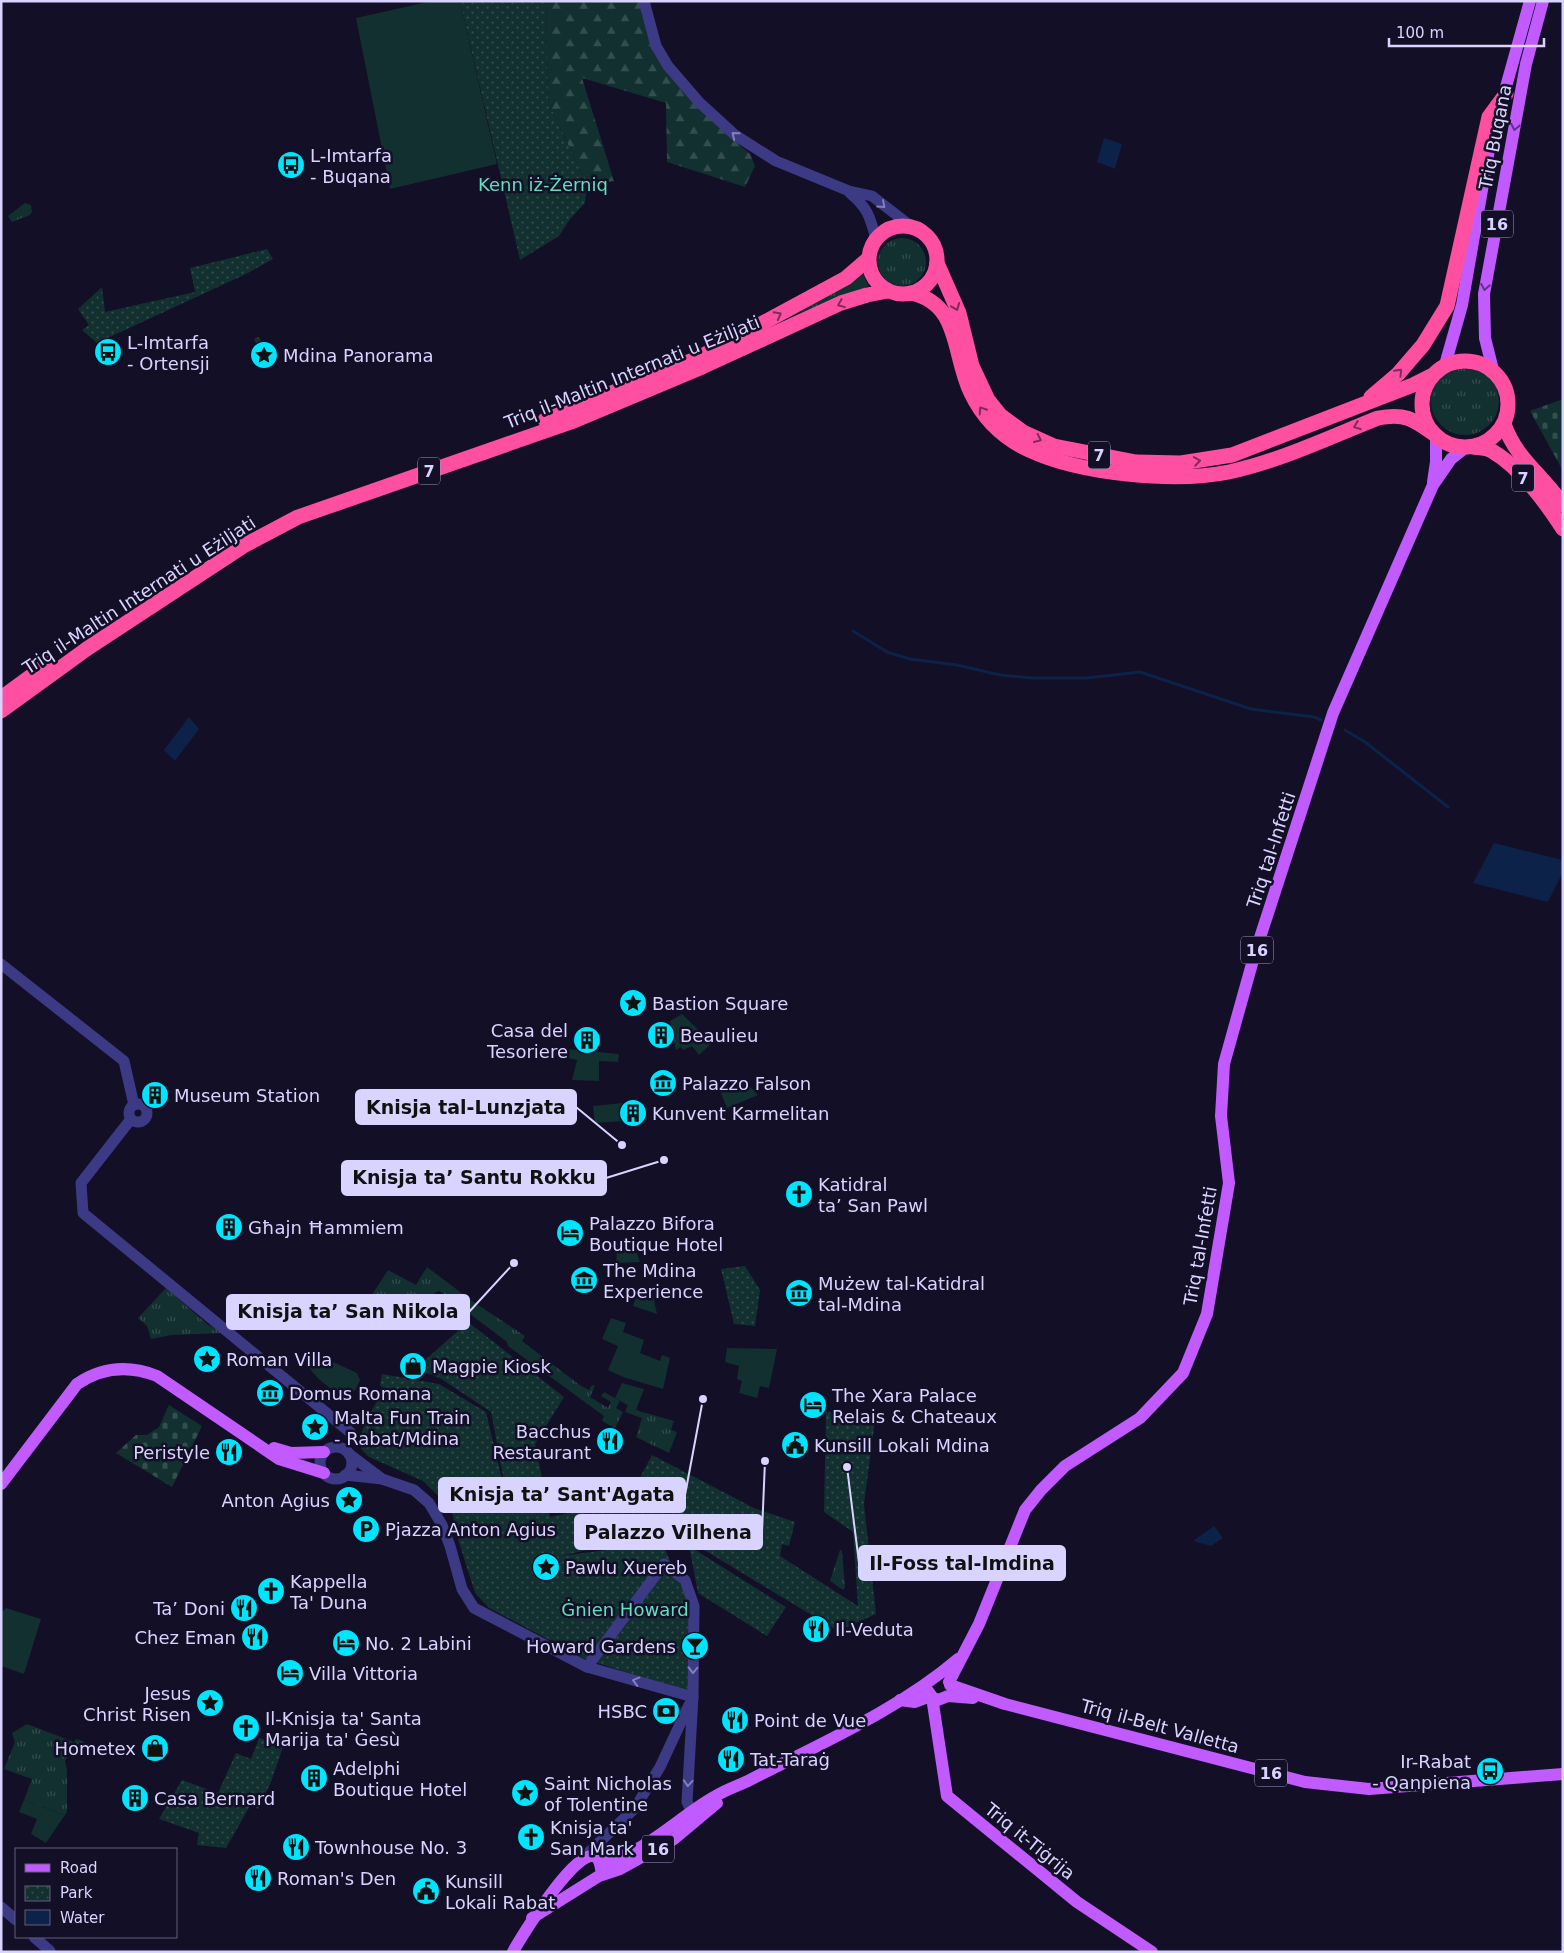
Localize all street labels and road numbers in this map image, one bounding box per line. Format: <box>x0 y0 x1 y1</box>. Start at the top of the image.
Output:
street label: Triq Buqana <box>1474 83 1515 192</box>
road number: 16 <box>1481 210 1513 238</box>
street label: Triq il-Maltin Internati u Eżiljati <box>500 311 763 433</box>
road number: 7 <box>1088 442 1110 468</box>
road number: 7 <box>418 458 440 484</box>
road number: 7 <box>1512 464 1534 492</box>
street label: Triq il-Maltin Internati u Eżiljati <box>18 512 259 679</box>
street label: Triq tal-Infetti <box>1242 789 1300 912</box>
road number: 16 <box>1241 936 1273 964</box>
street label: Triq tal-Infetti <box>1179 1185 1221 1308</box>
street label: Triq il-Belt Valletta <box>1078 1694 1242 1757</box>
road number: 16 <box>1255 1760 1287 1786</box>
street label: Triq it-Tiġrija <box>980 1798 1079 1884</box>
road number: 16 <box>642 1836 674 1862</box>

